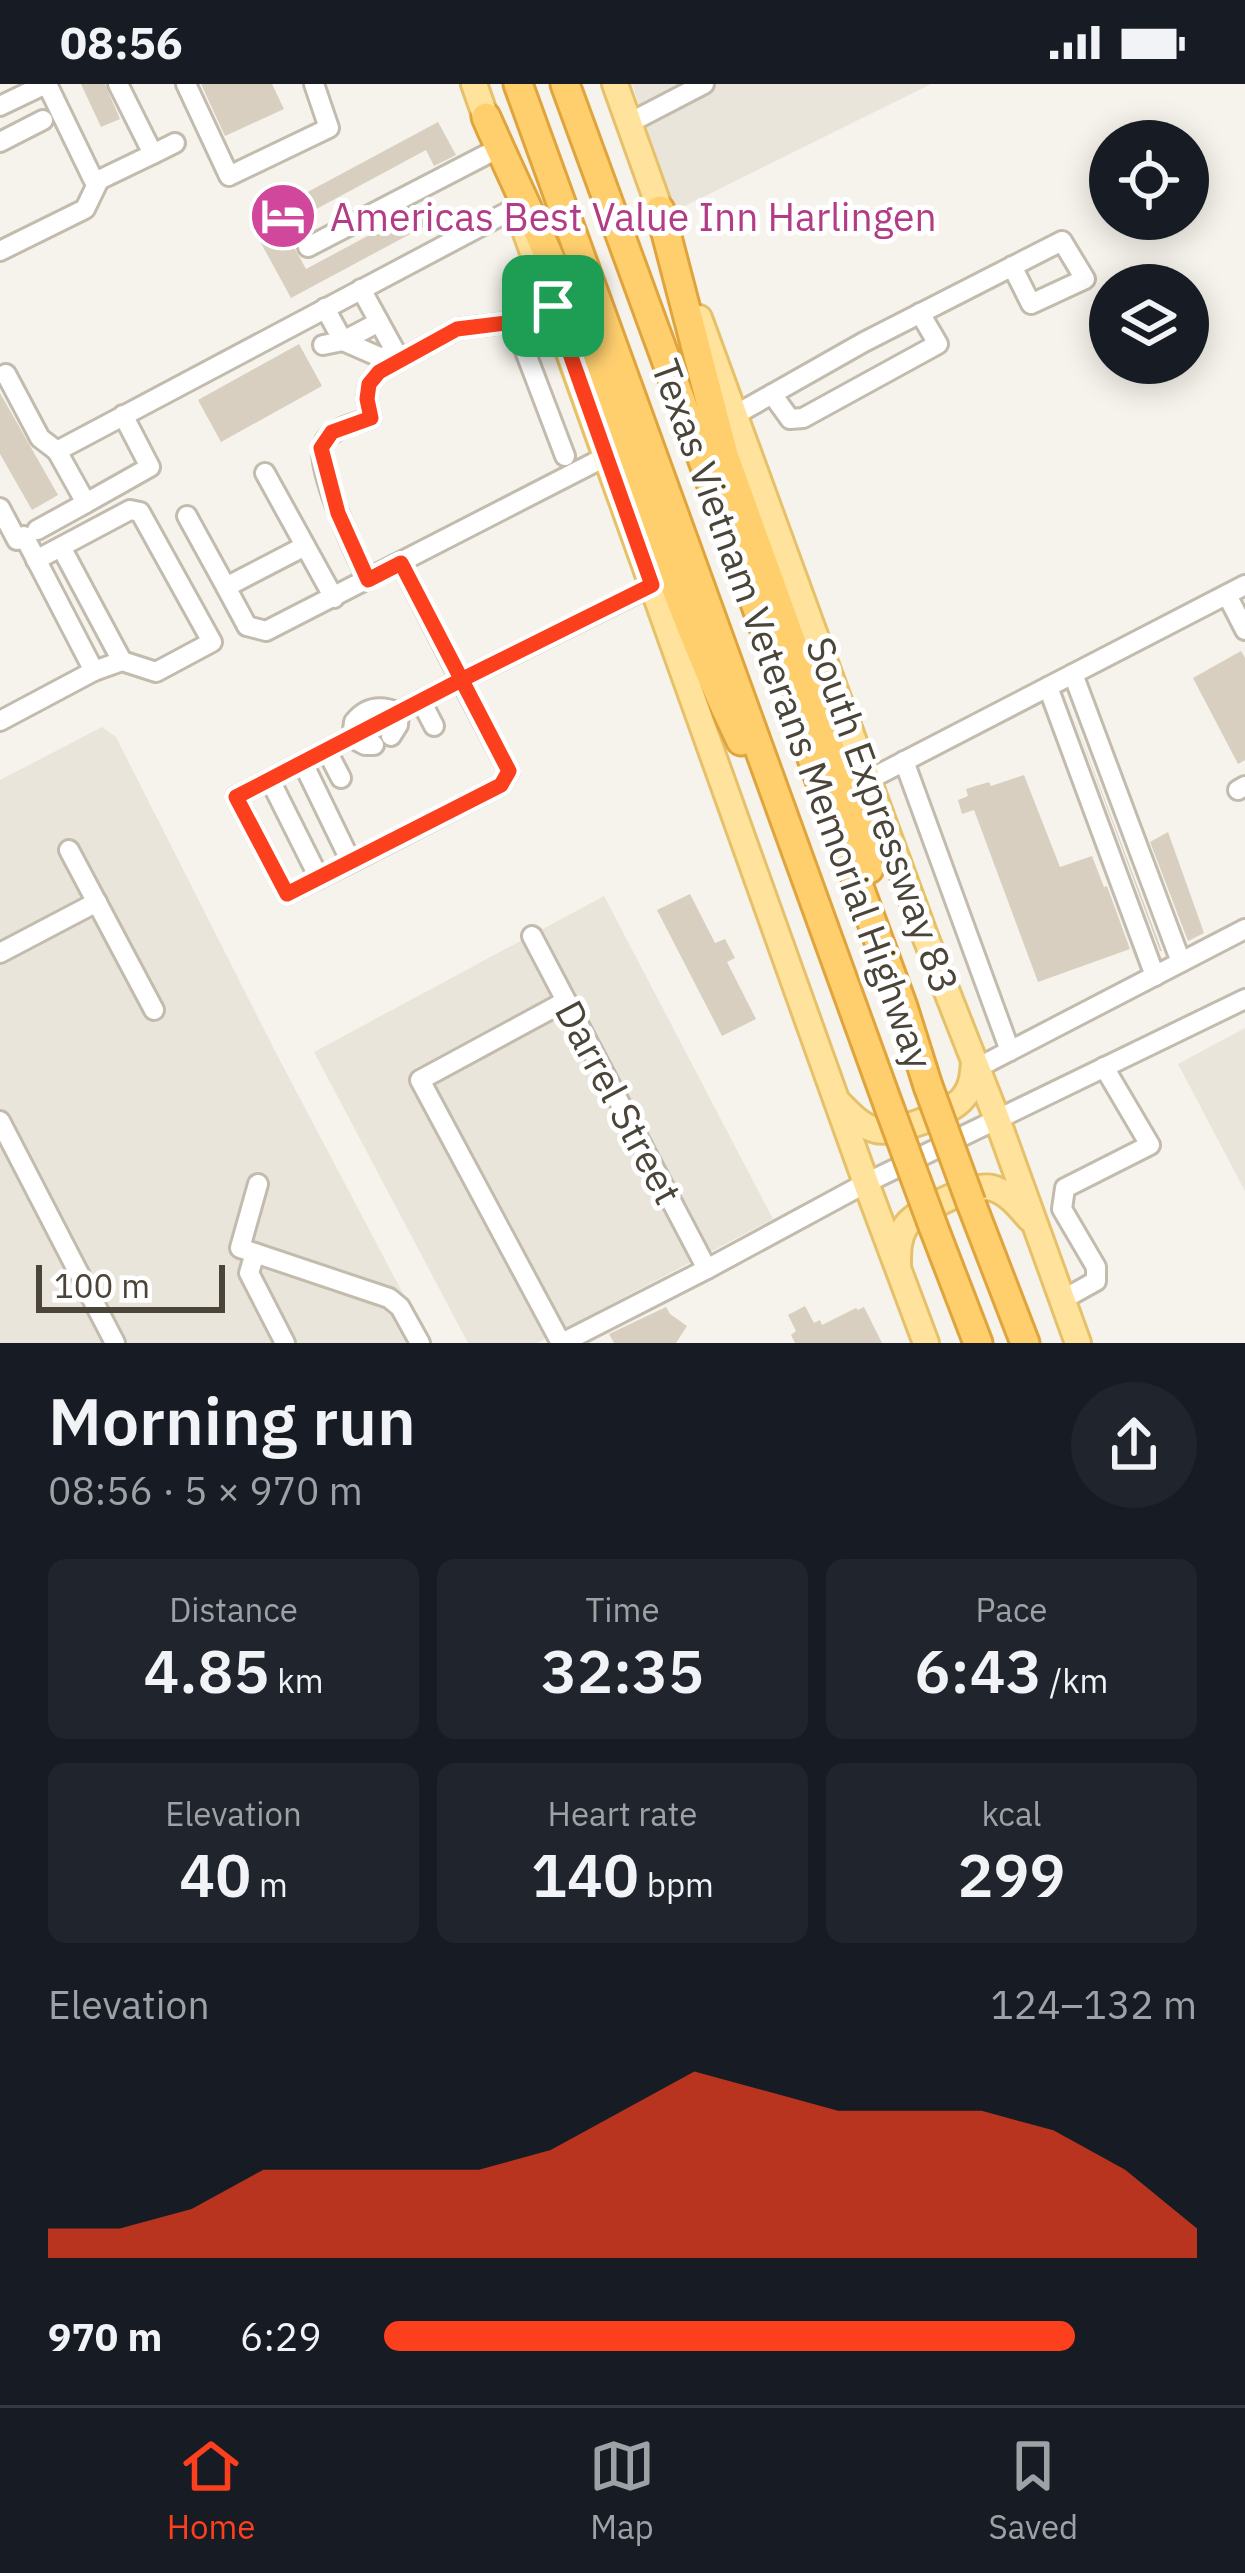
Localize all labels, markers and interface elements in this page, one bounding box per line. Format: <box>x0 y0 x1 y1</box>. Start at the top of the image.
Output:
text: 08:56 <box>60 13 183 71</box>
map controls <box>1089 120 1209 384</box>
button: locate <box>1089 120 1209 240</box>
hotel icon: Americas Best Value Inn Harlingen <box>248 181 318 251</box>
place label: Americas Best Value Inn Harlingen <box>330 191 937 242</box>
pin <box>502 255 604 357</box>
button: layers <box>1089 264 1209 384</box>
icon: arrive <box>520 273 586 339</box>
street label: Texas Vietnam Veterans Memorial Highway <box>640 352 946 1076</box>
street label: South Expressway 83 <box>795 630 971 1000</box>
street label: Darrel Street <box>544 991 694 1213</box>
scale bar <box>36 1259 225 1312</box>
text: 100 m <box>54 1264 150 1307</box>
text: Morning run <box>48 1377 416 1463</box>
button: share <box>1071 1382 1197 1508</box>
text: 08:56 · 5 × 970 m <box>48 1465 363 1516</box>
text: Distance <box>169 1588 298 1631</box>
text: Time <box>585 1588 660 1631</box>
text: Pace <box>976 1588 1047 1631</box>
text: 4.85 <box>144 1631 269 1710</box>
text: 32:35 <box>541 1631 704 1710</box>
text: 6:43 <box>915 1631 1042 1710</box>
text: km <box>269 1659 323 1702</box>
text: /km <box>1042 1659 1108 1702</box>
text: Elevation <box>165 1792 302 1835</box>
text: Heart rate <box>548 1792 697 1835</box>
text: kcal <box>981 1792 1042 1835</box>
text: 40 <box>179 1835 251 1914</box>
text: 140 <box>531 1835 639 1914</box>
text: 299 <box>958 1835 1066 1914</box>
text: m <box>251 1863 288 1906</box>
text: bpm <box>639 1863 714 1906</box>
text: Elevation <box>48 1979 210 2030</box>
text: 124–132 m <box>990 1979 1197 2030</box>
text: 970 m <box>48 2311 162 2362</box>
text: 6:29 <box>240 2311 322 2362</box>
tab: Home <box>167 2433 255 2548</box>
tab: Map <box>589 2433 655 2548</box>
tab: Saved <box>988 2433 1078 2548</box>

